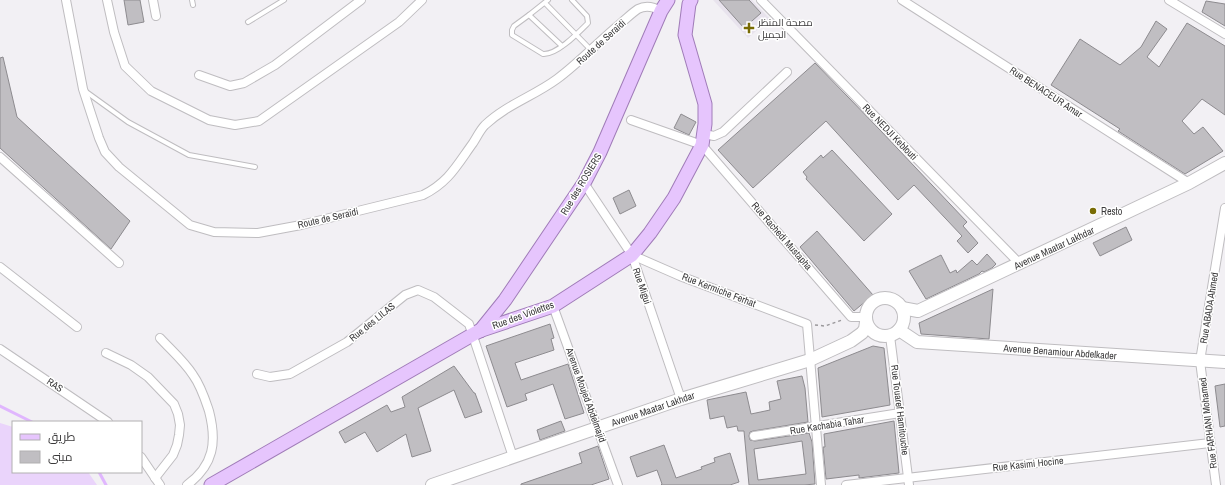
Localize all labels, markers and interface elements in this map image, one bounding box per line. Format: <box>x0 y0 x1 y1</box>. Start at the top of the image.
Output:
street label: Route de Seraïdi <box>574 16 628 68</box>
place label: مصحة المنظر الجميل <box>757 16 813 41</box>
marker: مصحة المنظر الجميل <box>743 22 755 34</box>
street label: Rue BENACEUR Amar <box>1007 64 1085 121</box>
street label: Rue NEDJI Keblouti <box>860 101 920 163</box>
street label: Rue des ROSIERS <box>557 150 605 217</box>
street label: Rue Rachedi Mustapha <box>749 199 815 273</box>
street label: Route de Seraïdi <box>296 205 360 231</box>
place label: Resto <box>1101 205 1123 218</box>
marker: Resto <box>1088 206 1098 216</box>
street label: Avenue Maatar Lakhdar <box>1011 224 1097 273</box>
street label: Rue Migui <box>630 266 654 306</box>
street label: Rue Kermiche Ferhat <box>680 270 758 310</box>
street label: Rue ABADA Ahmed <box>1197 271 1221 345</box>
street label: Rue des Violettes <box>490 298 556 332</box>
street label: Rue des LILAS <box>346 299 398 344</box>
street label: Avenue Benamiour Abdelkader <box>1002 341 1117 362</box>
street label: Avenue Moujed Abdelmajid <box>562 345 609 444</box>
street label: Rue Touaref Hamitouche <box>888 364 912 456</box>
street label: RAS <box>44 375 66 395</box>
street label: Rue FARHANI Mohamed <box>1196 377 1220 469</box>
street label: Avenue Maatar Lakhdar <box>609 389 697 430</box>
street label: Rue Kachabia Tahar <box>789 413 865 437</box>
legend <box>12 421 142 473</box>
text: طريق <box>48 429 76 445</box>
text: مبنى <box>48 449 73 465</box>
street label: Rue Kasimi Hocine <box>992 454 1064 474</box>

